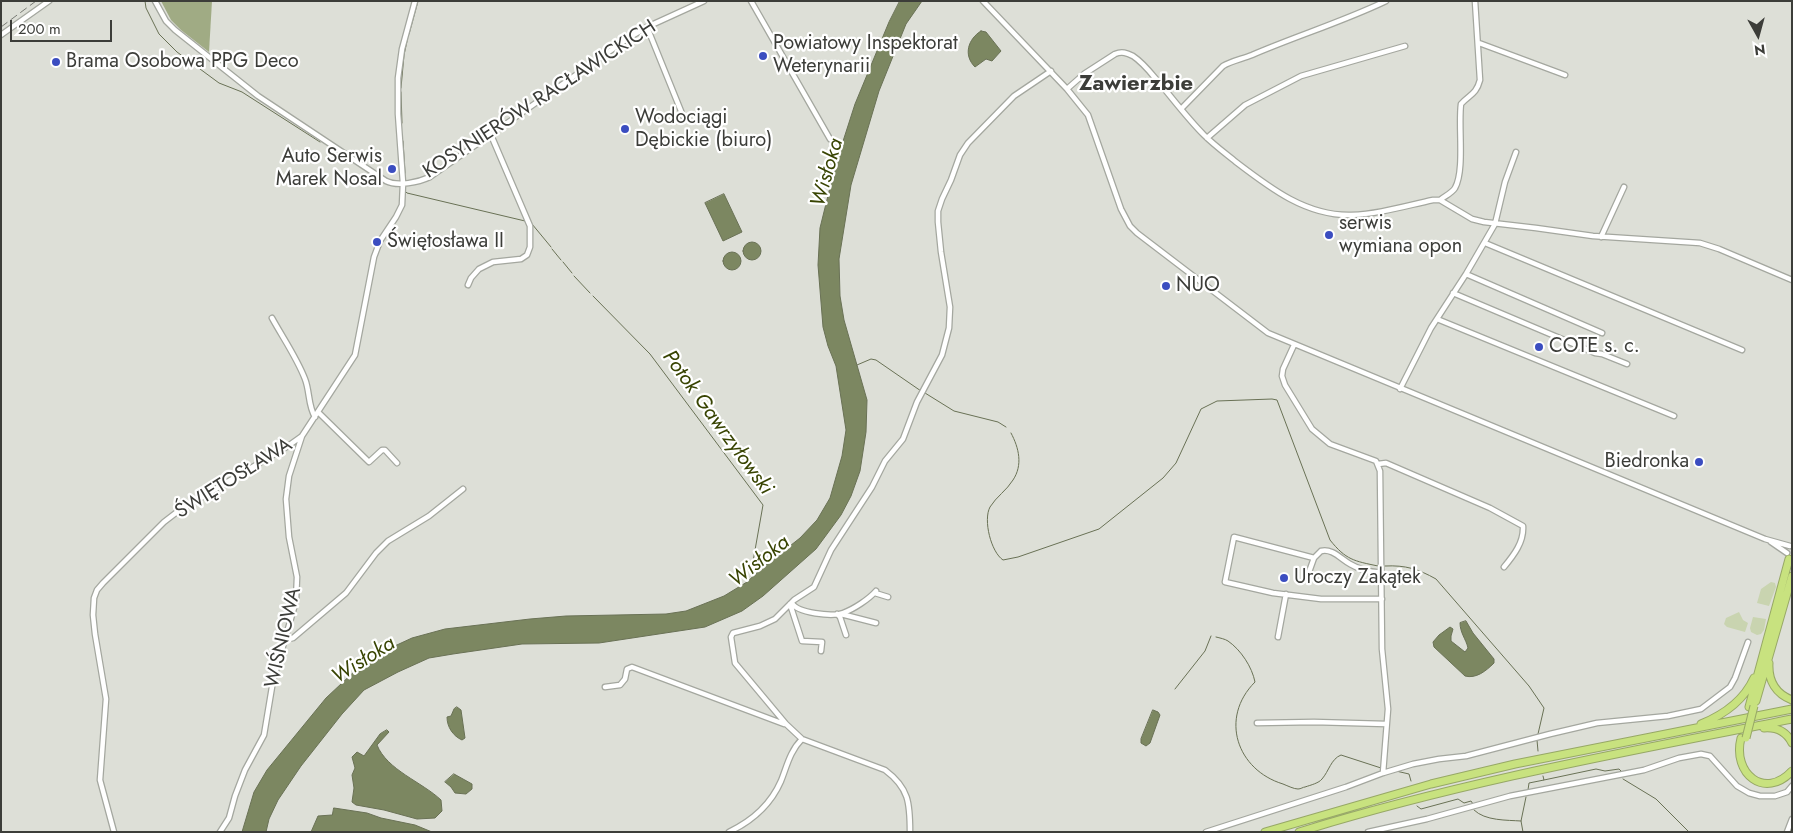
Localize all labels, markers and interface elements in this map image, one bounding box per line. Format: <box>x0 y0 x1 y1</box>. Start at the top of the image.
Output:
scale bar <box>12 10 115 42</box>
north arrow <box>1733 10 1783 60</box>
street label: KOSYNIERÓW RACŁAWICKICH <box>419 16 661 184</box>
text: 200 m <box>18 18 61 40</box>
place label: Powiatowy Inspektorat Weterynarii <box>773 32 958 79</box>
text: N <box>1753 39 1767 60</box>
place label: Brama Osobowa PPG Deco <box>66 50 299 74</box>
marker: Powiatowy Inspektorat Weterynarii <box>757 50 769 62</box>
marker: Brama Osobowa PPG Deco <box>50 56 62 68</box>
district label: Zawierzbie <box>1079 72 1193 98</box>
place label: Wodociągi Dębickie (biuro) <box>635 106 772 153</box>
marker: Wodociągi Dębickie (biuro) <box>619 123 631 135</box>
water label: Wisłoka <box>806 136 850 210</box>
place label: Auto Serwis Marek Nosal <box>276 145 382 192</box>
marker: Auto Serwis Marek Nosal <box>386 163 398 175</box>
place label: serwis wymiana opon <box>1339 212 1462 259</box>
marker: serwis wymiana opon <box>1323 229 1335 241</box>
place label: Świętosława II <box>387 230 504 254</box>
marker: Świętosława II <box>371 236 383 248</box>
place label: NUO <box>1176 274 1220 298</box>
marker: NUO <box>1160 280 1172 292</box>
place label: COTE s. c. <box>1549 335 1640 359</box>
marker: COTE s. c. <box>1533 341 1545 353</box>
water label: Potok Gawrzyłowski <box>656 346 778 500</box>
street label: ŚWIĘTOSŁAWA <box>171 433 297 525</box>
place label: Biedronka <box>1605 450 1689 474</box>
marker: Biedronka <box>1693 456 1705 468</box>
water label: Wisłoka <box>725 530 795 594</box>
place label: Uroczy Zakątek <box>1294 566 1421 590</box>
marker: Uroczy Zakątek <box>1278 572 1290 584</box>
street label: WIŚNIOWA <box>261 585 307 691</box>
water label: Wisłoka <box>328 632 400 690</box>

